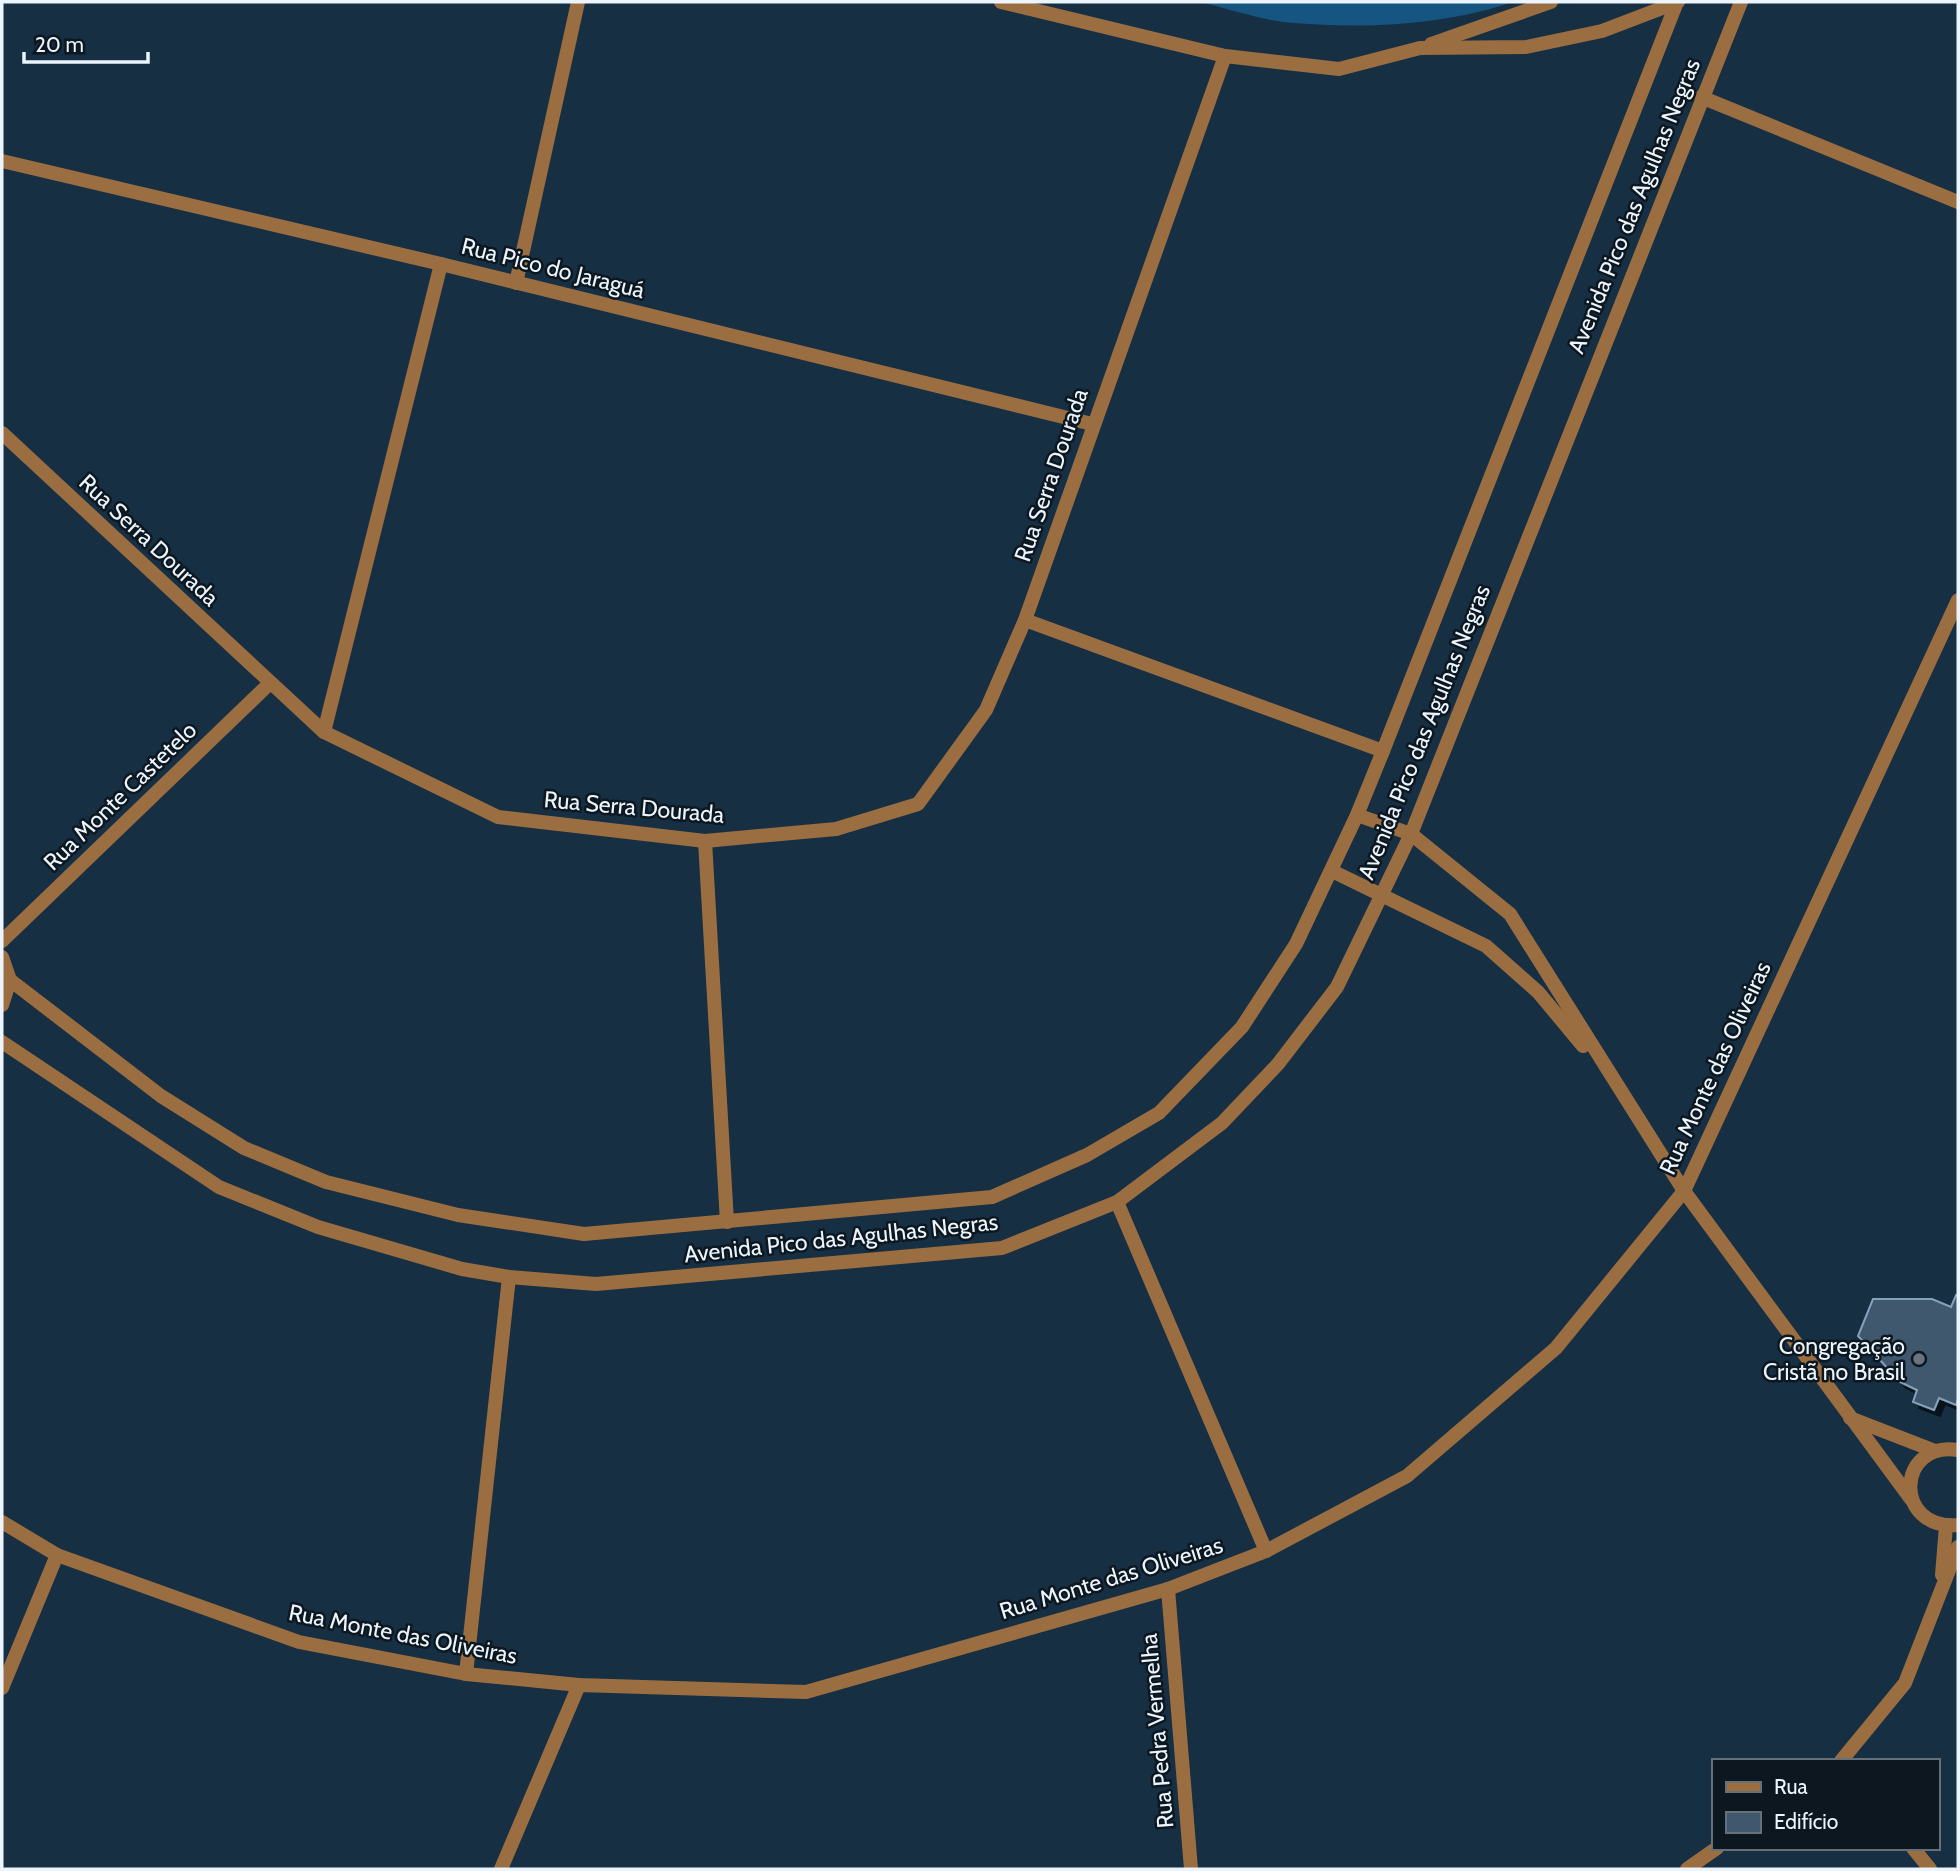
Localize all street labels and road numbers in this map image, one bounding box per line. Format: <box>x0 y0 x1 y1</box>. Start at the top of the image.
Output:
street label: Avenida Pico das Agulhas Negras <box>1562 55 1706 357</box>
street label: Rua Pico do Jaraguá <box>458 232 648 304</box>
street label: Rua Serra Dourada <box>1008 385 1094 565</box>
street label: Rua Serra Dourada <box>73 468 225 612</box>
street label: Avenida Pico das Agulhas Negras <box>1352 581 1496 883</box>
street label: Rua Monte Castetelo <box>38 716 202 876</box>
street label: Rua Serra Dourada <box>543 785 725 829</box>
street label: Rua Monte das Oliveiras <box>1653 957 1777 1179</box>
street label: Avenida Pico das Agulhas Negras <box>683 1208 999 1268</box>
street label: Rua Monte das Oliveiras <box>996 1531 1226 1625</box>
street label: Rua Monte das Oliveiras <box>286 1598 520 1670</box>
street label: Rua Pedra Vermelha <box>1135 1633 1179 1829</box>

